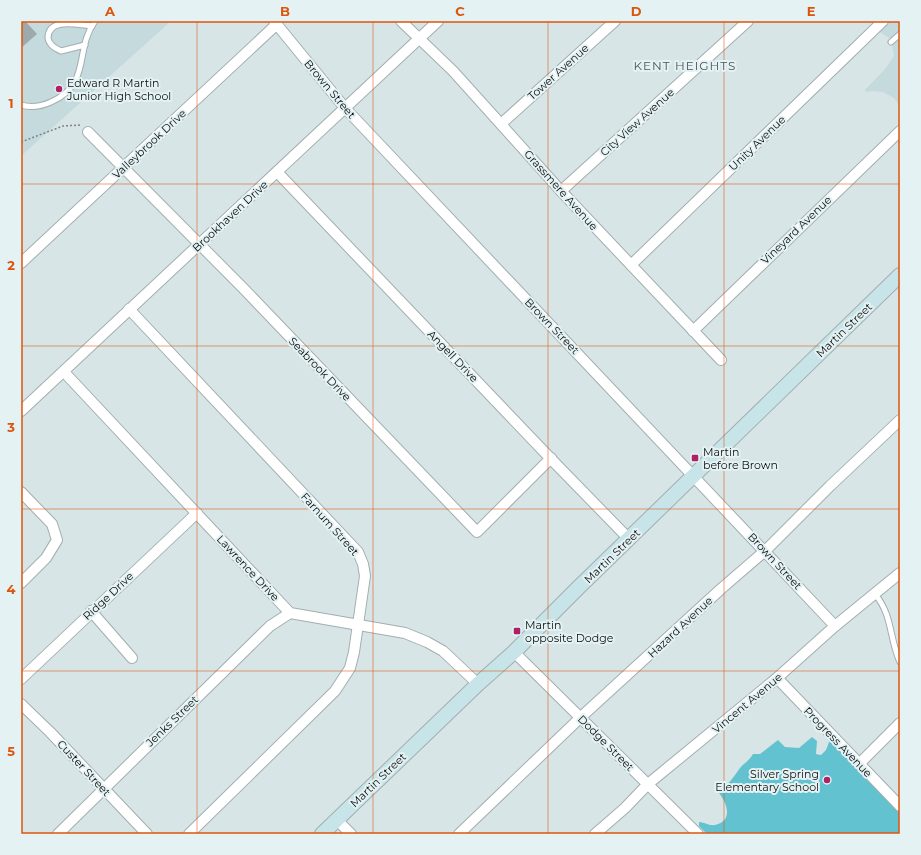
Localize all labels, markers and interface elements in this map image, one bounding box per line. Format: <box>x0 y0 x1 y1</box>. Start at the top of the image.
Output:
text: A <box>104 3 116 19</box>
text: B <box>280 3 290 19</box>
text: C <box>455 3 465 19</box>
text: D <box>631 3 642 19</box>
text: E <box>807 3 816 19</box>
street label: Tower Avenue <box>525 41 592 103</box>
street label: Brown Street <box>301 57 359 122</box>
district label: KENT HEIGHTS <box>634 58 736 73</box>
place label: Edward R Martin Junior High School <box>66 76 171 103</box>
marker: Edward R Martin Junior High School <box>54 84 64 94</box>
street label: City View Avenue <box>597 85 677 159</box>
text: 1 <box>8 95 14 111</box>
street label: Valleybrook Drive <box>109 106 189 182</box>
street label: Unity Avenue <box>726 112 789 174</box>
street label: Grassmere Avenue <box>521 147 601 233</box>
street label: Brookhaven Drive <box>189 177 271 255</box>
street label: Vineyard Avenue <box>758 192 834 267</box>
text: 2 <box>7 257 15 273</box>
street label: Brown Street <box>522 295 583 357</box>
street label: Martin Street <box>813 299 875 360</box>
street label: Angell Drive <box>425 327 482 385</box>
street label: Seabrook Drive <box>286 334 354 404</box>
text: 3 <box>6 419 15 435</box>
place label: Martin before Brown <box>703 445 778 472</box>
marker: Martin before Brown <box>690 453 700 463</box>
street label: Farnum Street <box>298 490 362 559</box>
street label: Martin Street <box>581 525 643 586</box>
street label: Brown Street <box>745 530 805 593</box>
street label: Lawrence Drive <box>214 532 282 604</box>
street label: Ridge Drive <box>80 569 137 623</box>
text: 4 <box>7 581 16 597</box>
street label: Hazard Avenue <box>645 593 716 661</box>
place label: Martin opposite Dodge <box>525 618 614 645</box>
marker: Martin opposite Dodge <box>512 626 522 636</box>
street label: Vincent Avenue <box>709 669 785 736</box>
street label: Jenks Street <box>142 692 202 750</box>
street label: Progress Avenue <box>801 704 875 780</box>
street label: Dodge Street <box>575 712 637 774</box>
street label: Custer Street <box>54 737 114 799</box>
text: 5 <box>7 743 15 759</box>
street label: Martin Street <box>347 749 409 810</box>
place label: Silver Spring Elementary School <box>715 767 819 794</box>
marker: Silver Spring Elementary School <box>822 775 832 785</box>

